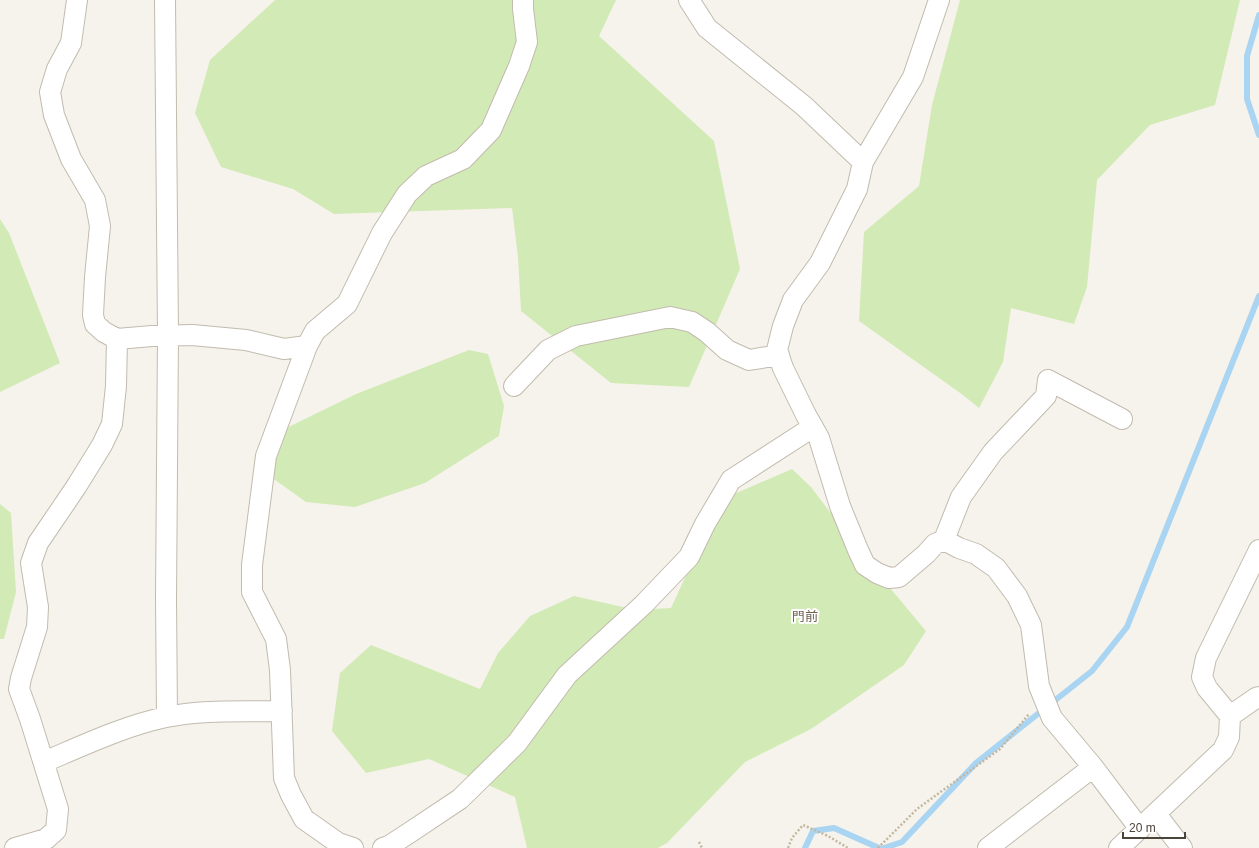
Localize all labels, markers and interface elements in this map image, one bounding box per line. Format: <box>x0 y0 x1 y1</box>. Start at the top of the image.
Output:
district label: 門前 <box>792 609 818 624</box>
scale bar <box>1123 814 1185 840</box>
text: 20 m <box>1129 821 1156 835</box>

